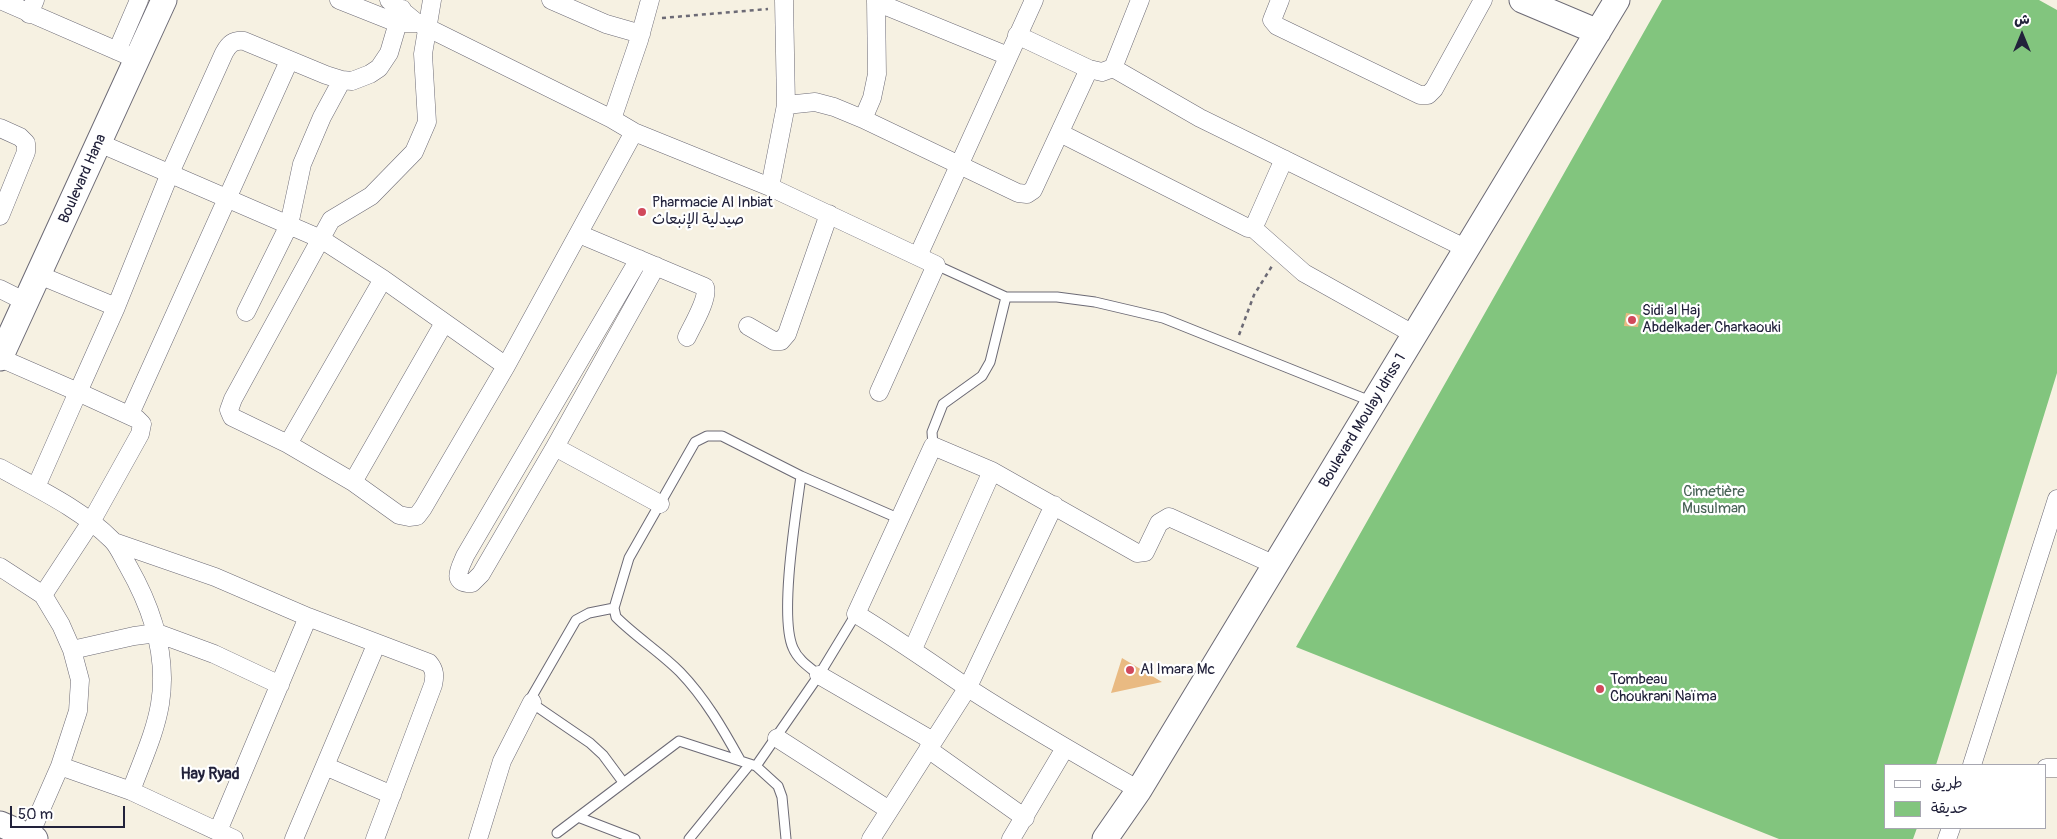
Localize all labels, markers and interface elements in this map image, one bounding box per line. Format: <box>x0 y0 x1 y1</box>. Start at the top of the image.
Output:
north arrow <box>1997 10 2047 60</box>
text: ش <box>2014 11 2030 28</box>
street label: Boulevard Hana <box>55 132 111 226</box>
place label: Pharmacie Al Inbiat صيدلية الإنبعاث <box>652 194 773 229</box>
marker: Pharmacie Al Inbiat صيدلية الإنبعاث <box>636 206 648 218</box>
place label: Sidi al Haj Abdelkader Charkaouki <box>1642 302 1781 337</box>
marker: Sidi al Haj Abdelkader Charkaouki <box>1626 314 1638 326</box>
street label: Boulevard Moulay Idriss 1 <box>1316 351 1410 491</box>
park label: Cimetière Musulman <box>1682 483 1746 518</box>
place label: Al Imara Mc <box>1140 661 1215 679</box>
marker: Al Imara Mc <box>1124 664 1136 676</box>
place label: Tombeau Choukrani Naïma <box>1610 671 1717 706</box>
marker: Tombeau Choukrani Naïma <box>1594 683 1606 695</box>
legend <box>1884 764 2047 829</box>
district label: Hay Ryad <box>180 765 240 785</box>
text: طريق <box>1931 774 1963 793</box>
scale bar <box>12 796 128 828</box>
text: حديقة <box>1931 799 1968 818</box>
text: 50 m <box>18 805 53 824</box>

